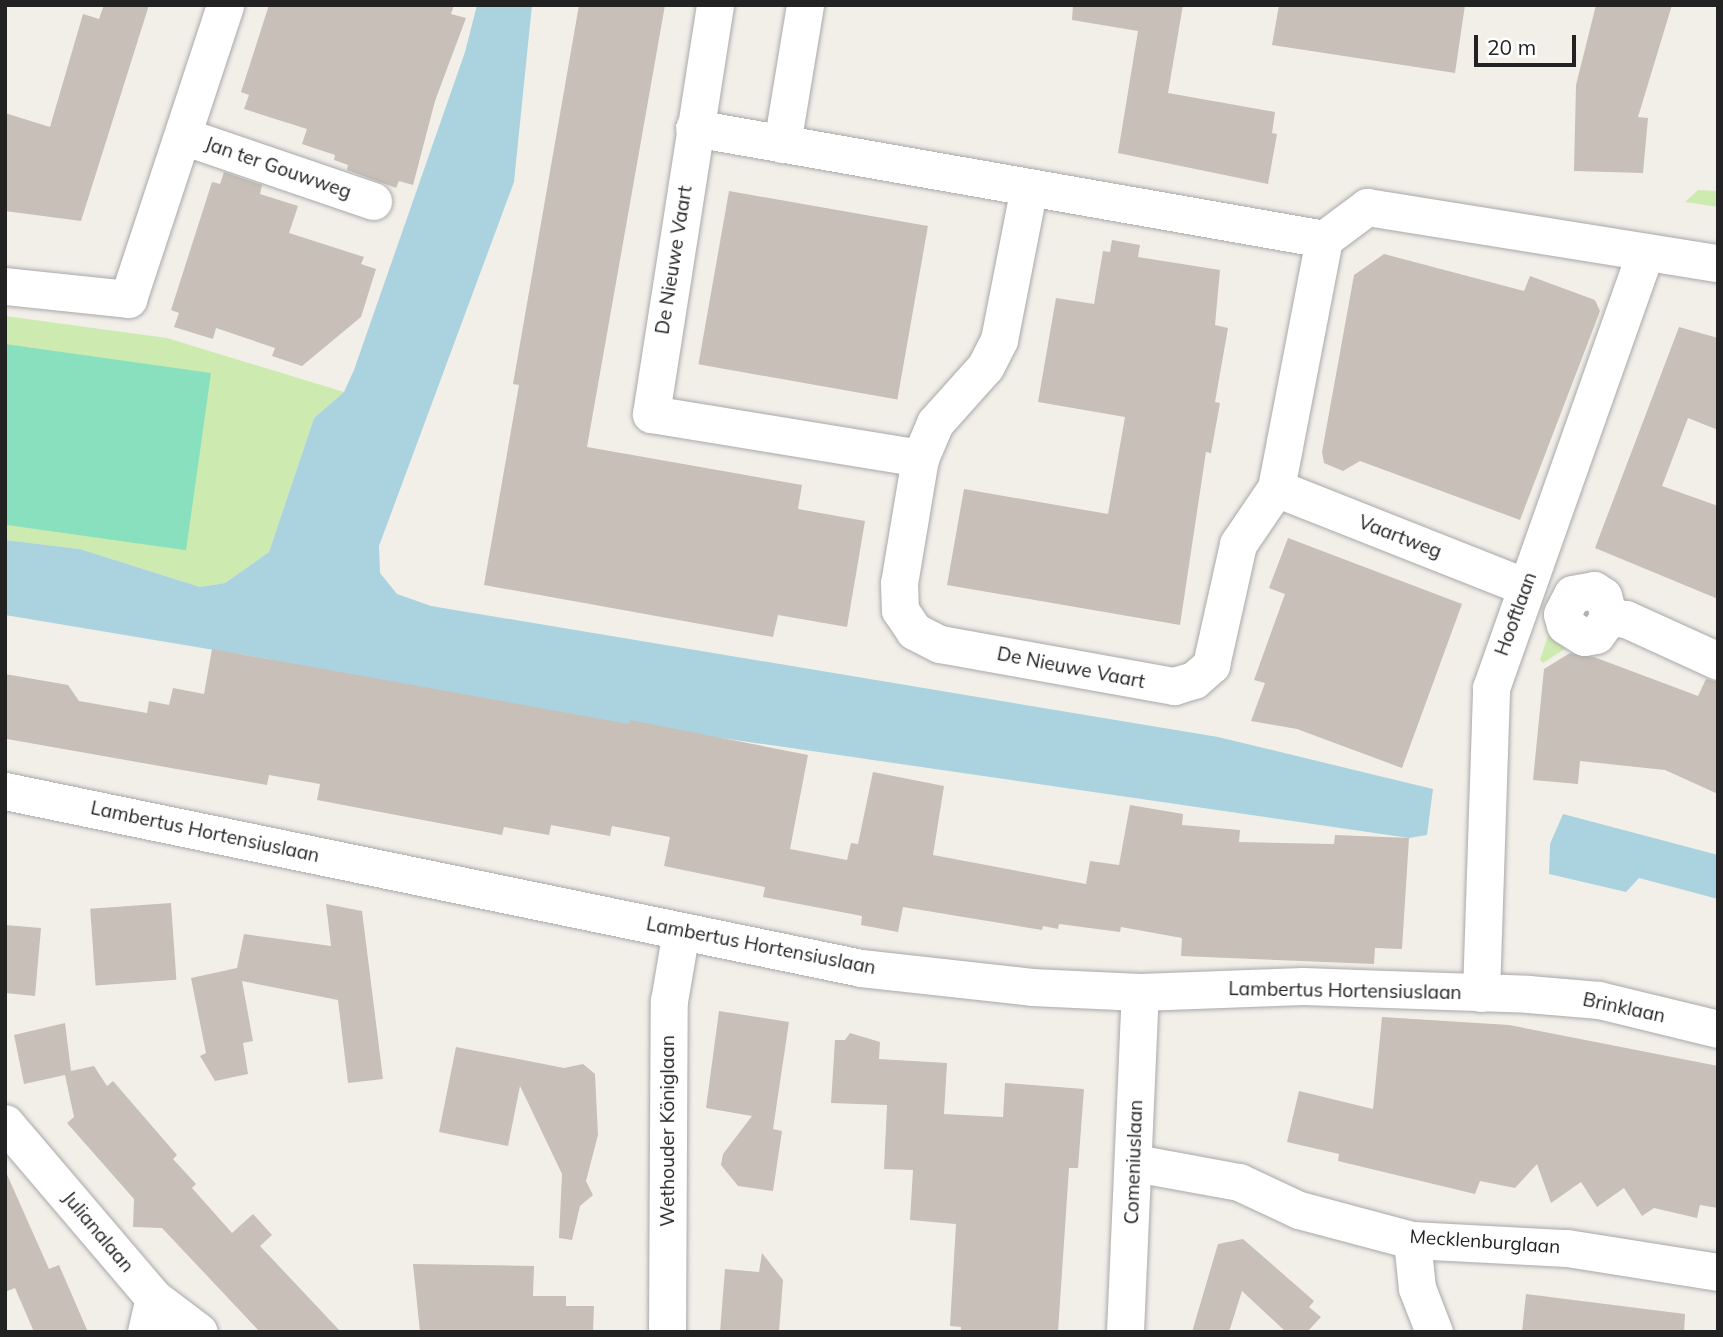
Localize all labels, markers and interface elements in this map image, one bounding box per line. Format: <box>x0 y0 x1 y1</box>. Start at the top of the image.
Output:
scale bar <box>1478 21 1580 65</box>
text: 20 m <box>1487 34 1536 60</box>
street label: Jan ter Gouwweg <box>202 132 354 204</box>
street label: De Nieuwe Vaart <box>651 184 697 336</box>
street label: Vaartweg <box>1355 511 1445 563</box>
street label: Hooftlaan <box>1490 569 1542 659</box>
street label: De Nieuwe Vaart <box>995 642 1147 694</box>
street label: Lambertus Hortensiuslaan <box>89 797 321 867</box>
street label: Lambertus Hortensiuslaan <box>644 913 878 979</box>
street label: Lambertus Hortensiuslaan <box>1228 978 1462 1004</box>
street label: Brinklaan <box>1581 988 1667 1028</box>
street label: Wethouder Königlaan <box>657 1035 679 1227</box>
street label: Comeniuslaan <box>1120 1099 1148 1225</box>
street label: Julianalaan <box>58 1187 138 1277</box>
street label: Mecklenburglaan <box>1409 1225 1561 1259</box>

